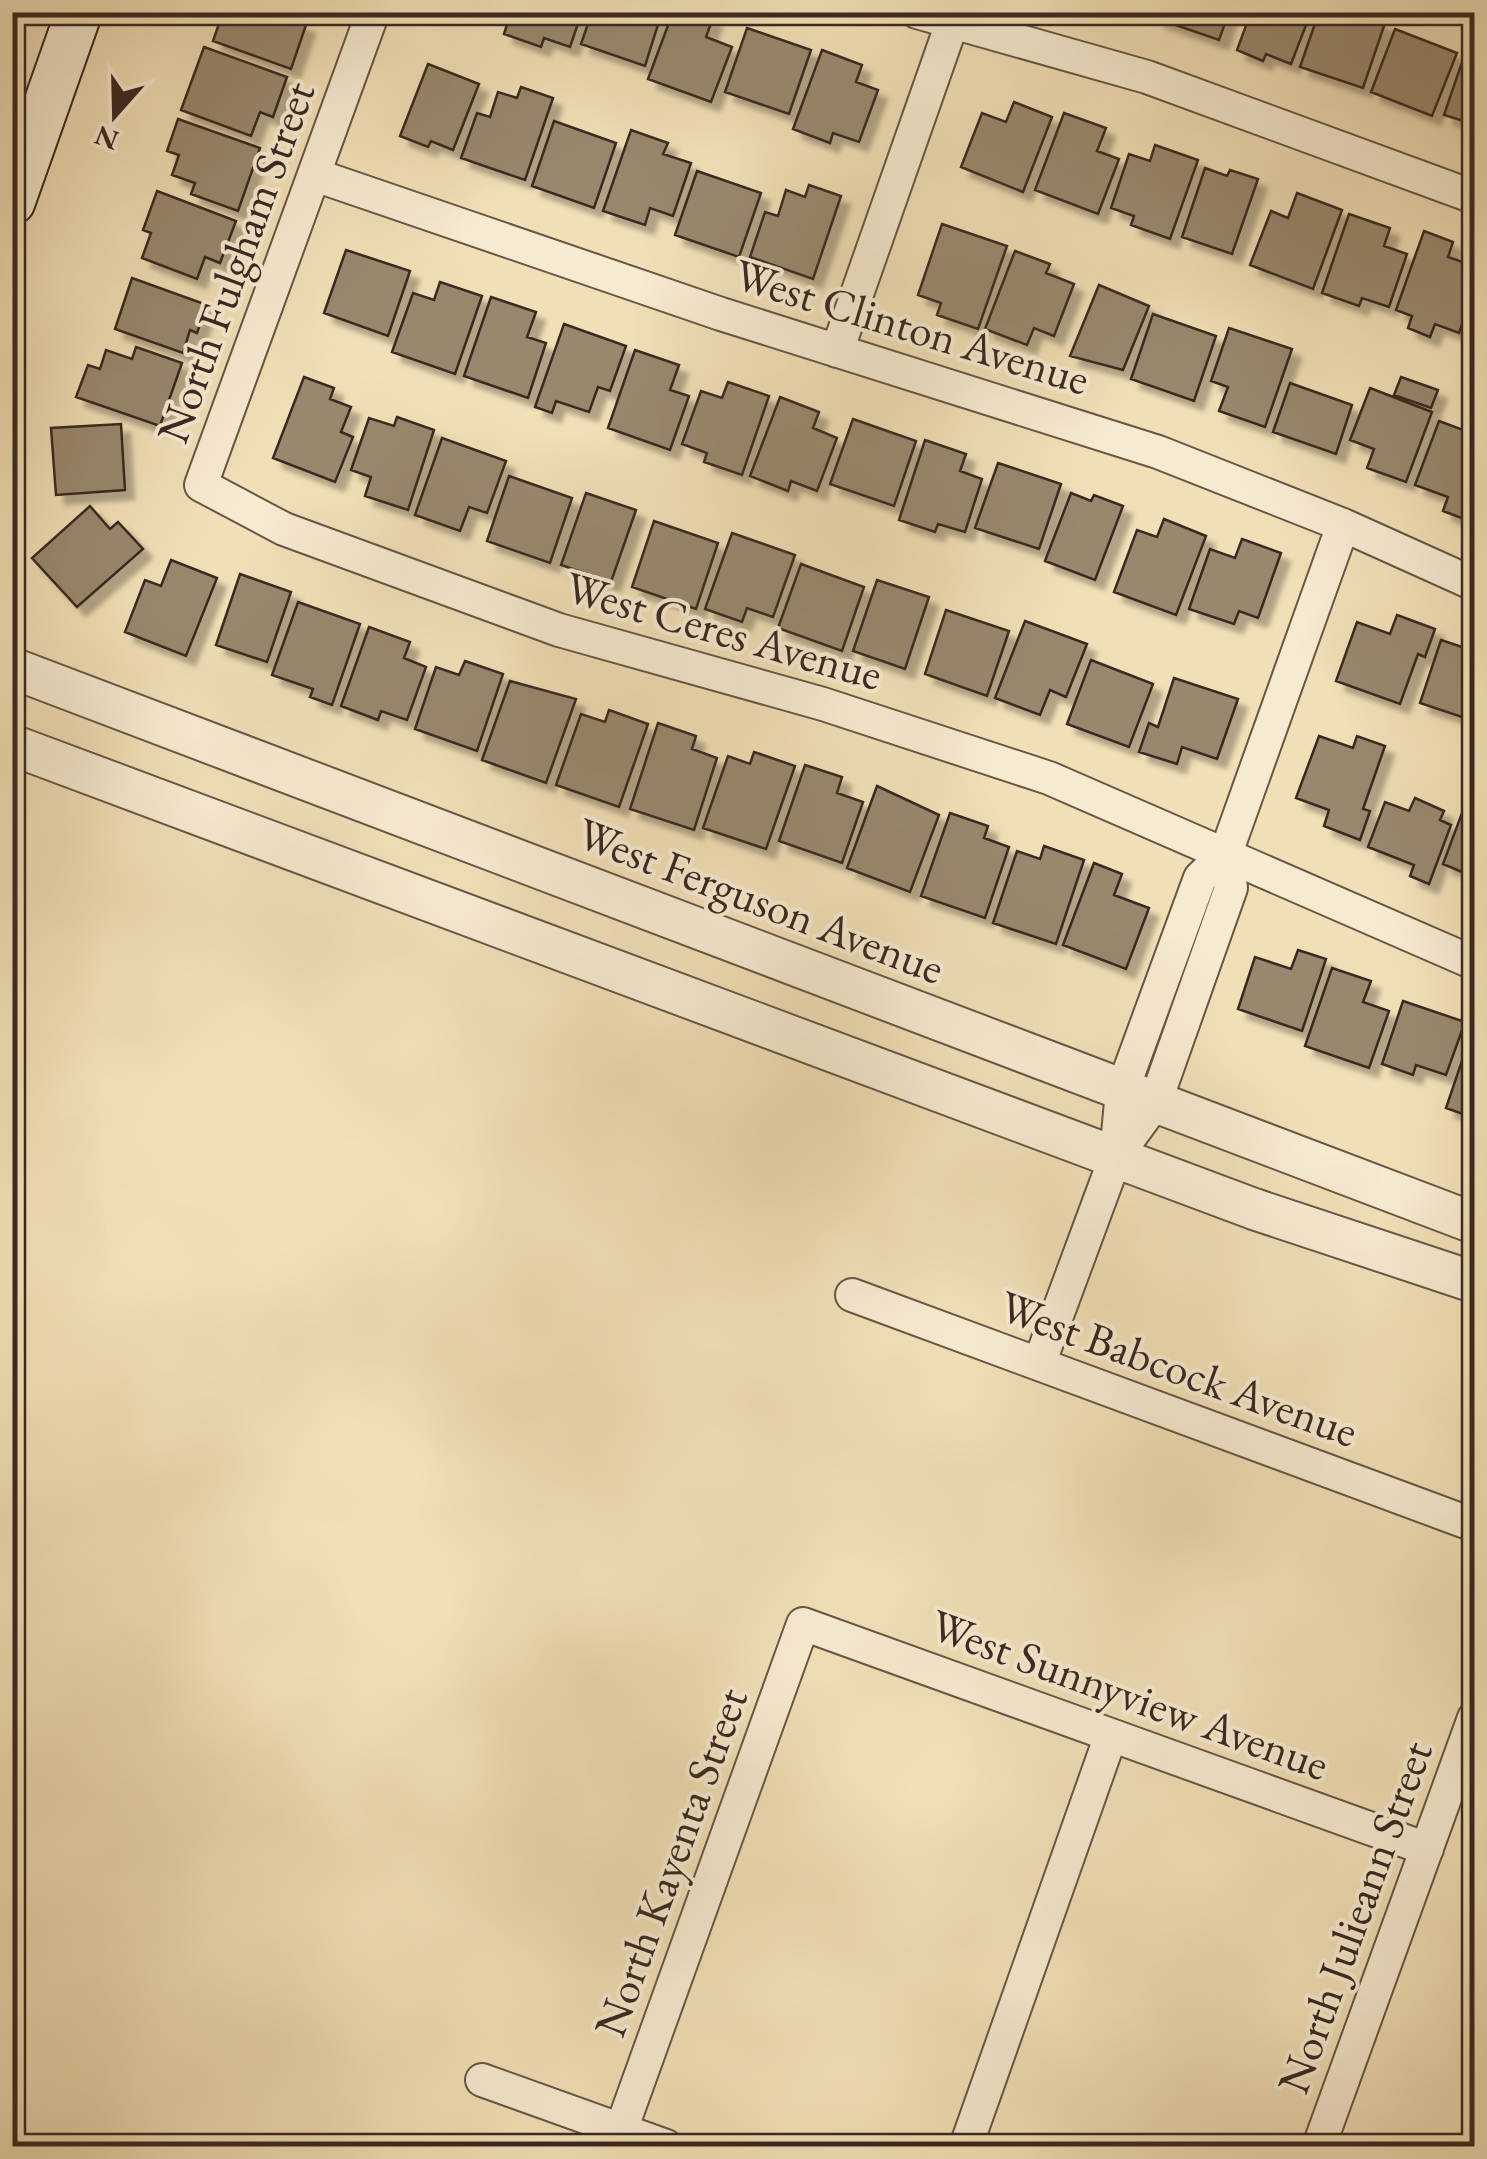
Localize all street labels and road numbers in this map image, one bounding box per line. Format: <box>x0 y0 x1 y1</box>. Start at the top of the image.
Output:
street label: North Fulgham Street <box>143 73 327 451</box>
street label: West Clinton Avenue <box>728 245 1096 407</box>
street label: West Ceres Avenue <box>559 557 889 703</box>
street label: West Ferguson Avenue <box>569 803 953 997</box>
street label: West Babcock Avenue <box>992 1276 1366 1460</box>
street label: West Sunnyview Avenue <box>923 1595 1337 1793</box>
street label: North Kayenta Street <box>580 1680 760 2044</box>
street label: North Julieann Street <box>1263 1733 1445 2101</box>

